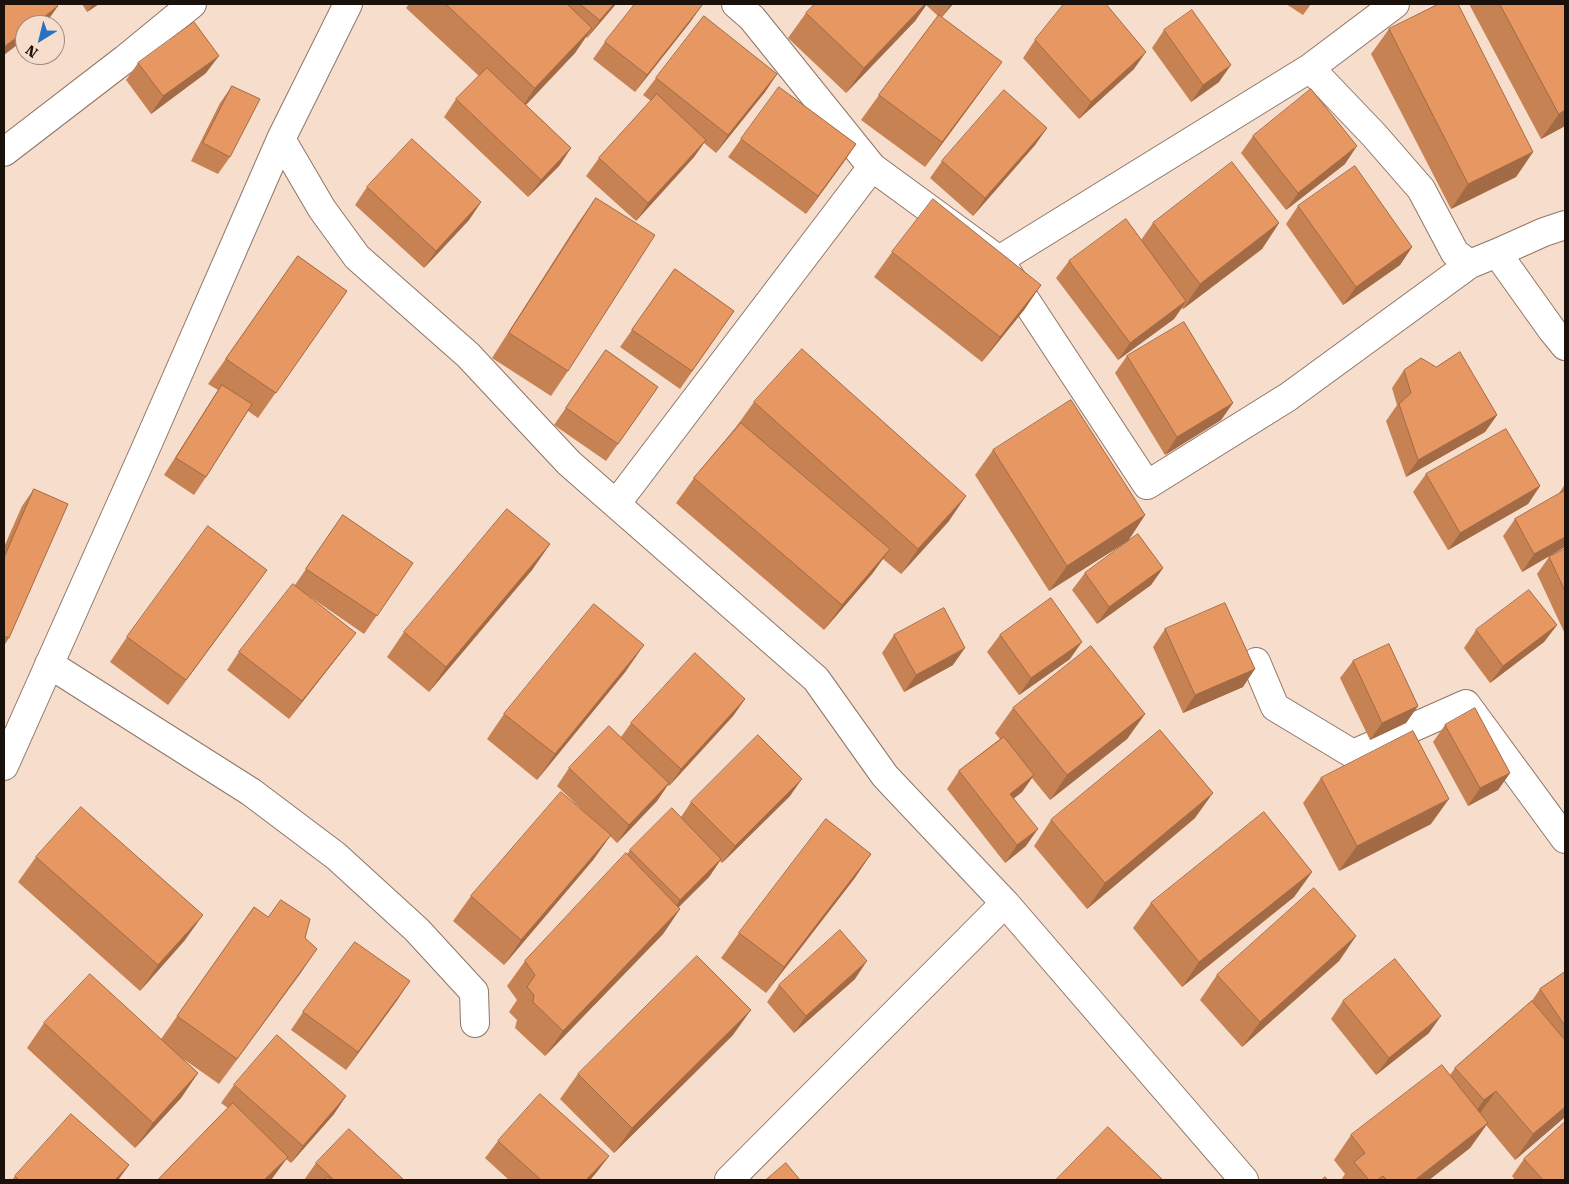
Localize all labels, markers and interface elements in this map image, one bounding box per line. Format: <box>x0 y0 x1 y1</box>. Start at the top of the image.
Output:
north arrow <box>15 15 65 65</box>
text: N <box>23 42 41 61</box>

